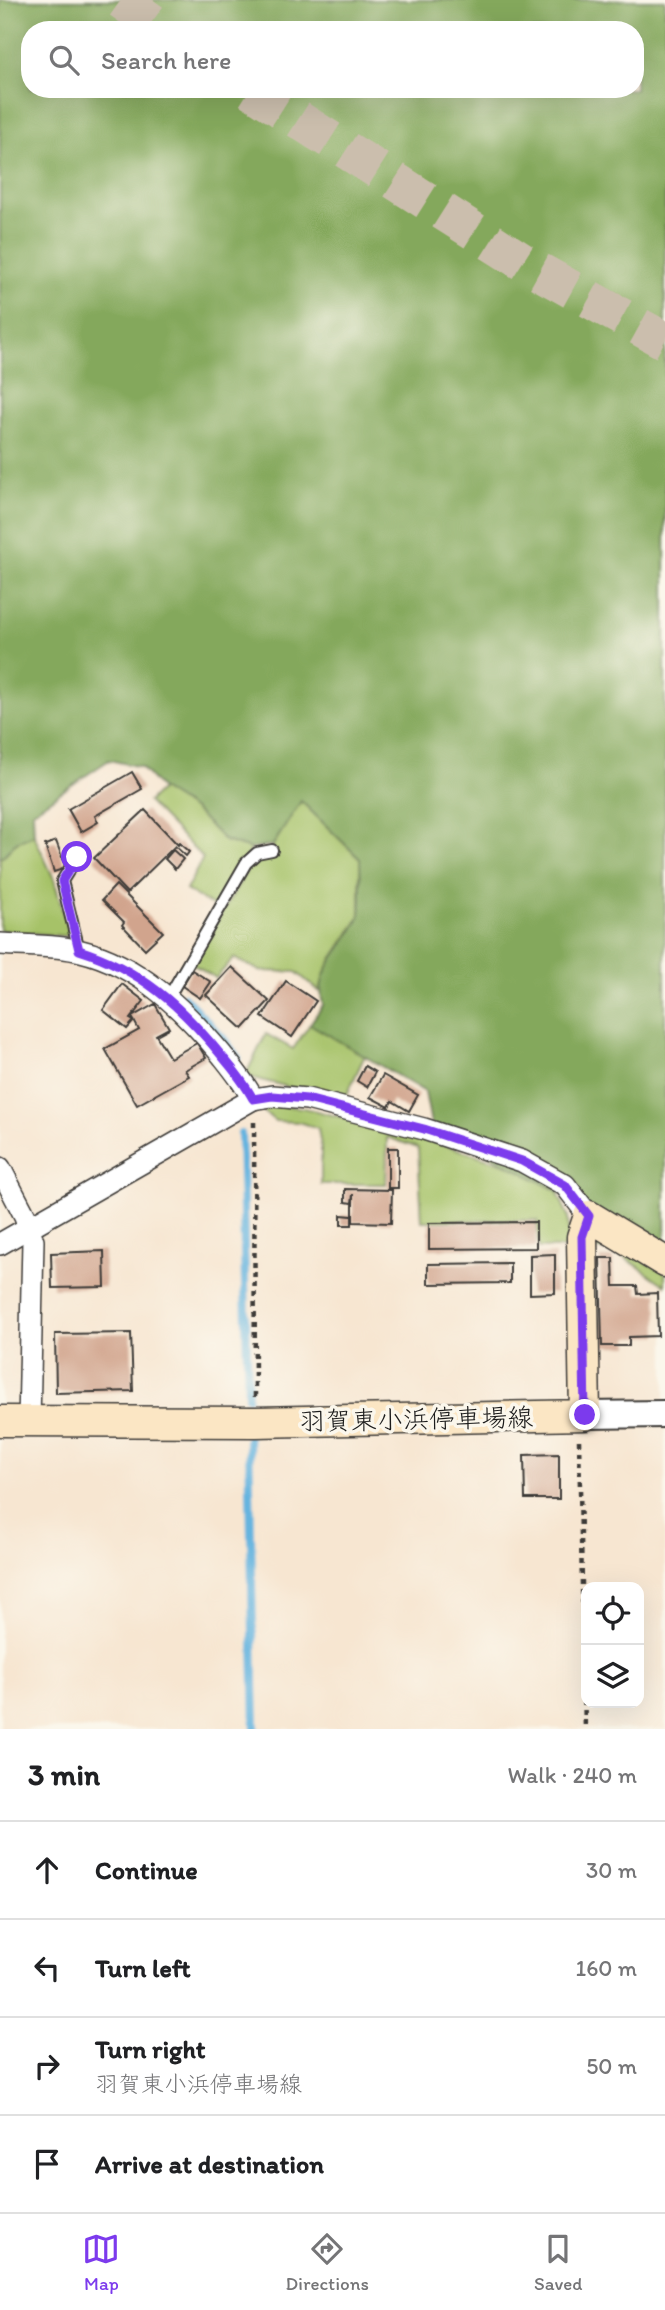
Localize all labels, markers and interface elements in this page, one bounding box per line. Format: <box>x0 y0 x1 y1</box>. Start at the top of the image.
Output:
search box <box>21 21 644 98</box>
icon: search <box>45 41 83 79</box>
text: Search here <box>101 44 231 76</box>
route start <box>61 841 92 872</box>
route end <box>569 1399 600 1430</box>
street label: 羽賀東小浜停車場線 <box>299 1401 533 1437</box>
map controls <box>581 1582 644 1708</box>
button: locate <box>581 1582 644 1645</box>
button: layers <box>581 1645 644 1708</box>
text: 3 min <box>28 1756 100 1793</box>
text: Walk · 240 m <box>507 1761 637 1789</box>
icon: ahead <box>28 1851 66 1889</box>
text: Continue <box>95 1854 198 1886</box>
text: 30 m <box>586 1856 637 1884</box>
icon: left <box>28 1949 66 1987</box>
text: Turn left <box>95 1952 191 1984</box>
text: 160 m <box>575 1954 637 1982</box>
text: Turn right <box>95 2033 206 2065</box>
icon: right <box>28 2047 66 2085</box>
text: 50 m <box>586 2052 637 2080</box>
text: 羽賀東小浜停車場線 <box>95 2070 302 2098</box>
icon: arrive <box>28 2145 66 2183</box>
text: Arrive at destination <box>95 2148 324 2180</box>
tab: Map <box>82 2230 120 2295</box>
tab: Directions <box>285 2230 369 2295</box>
tab: Saved <box>534 2230 582 2295</box>

